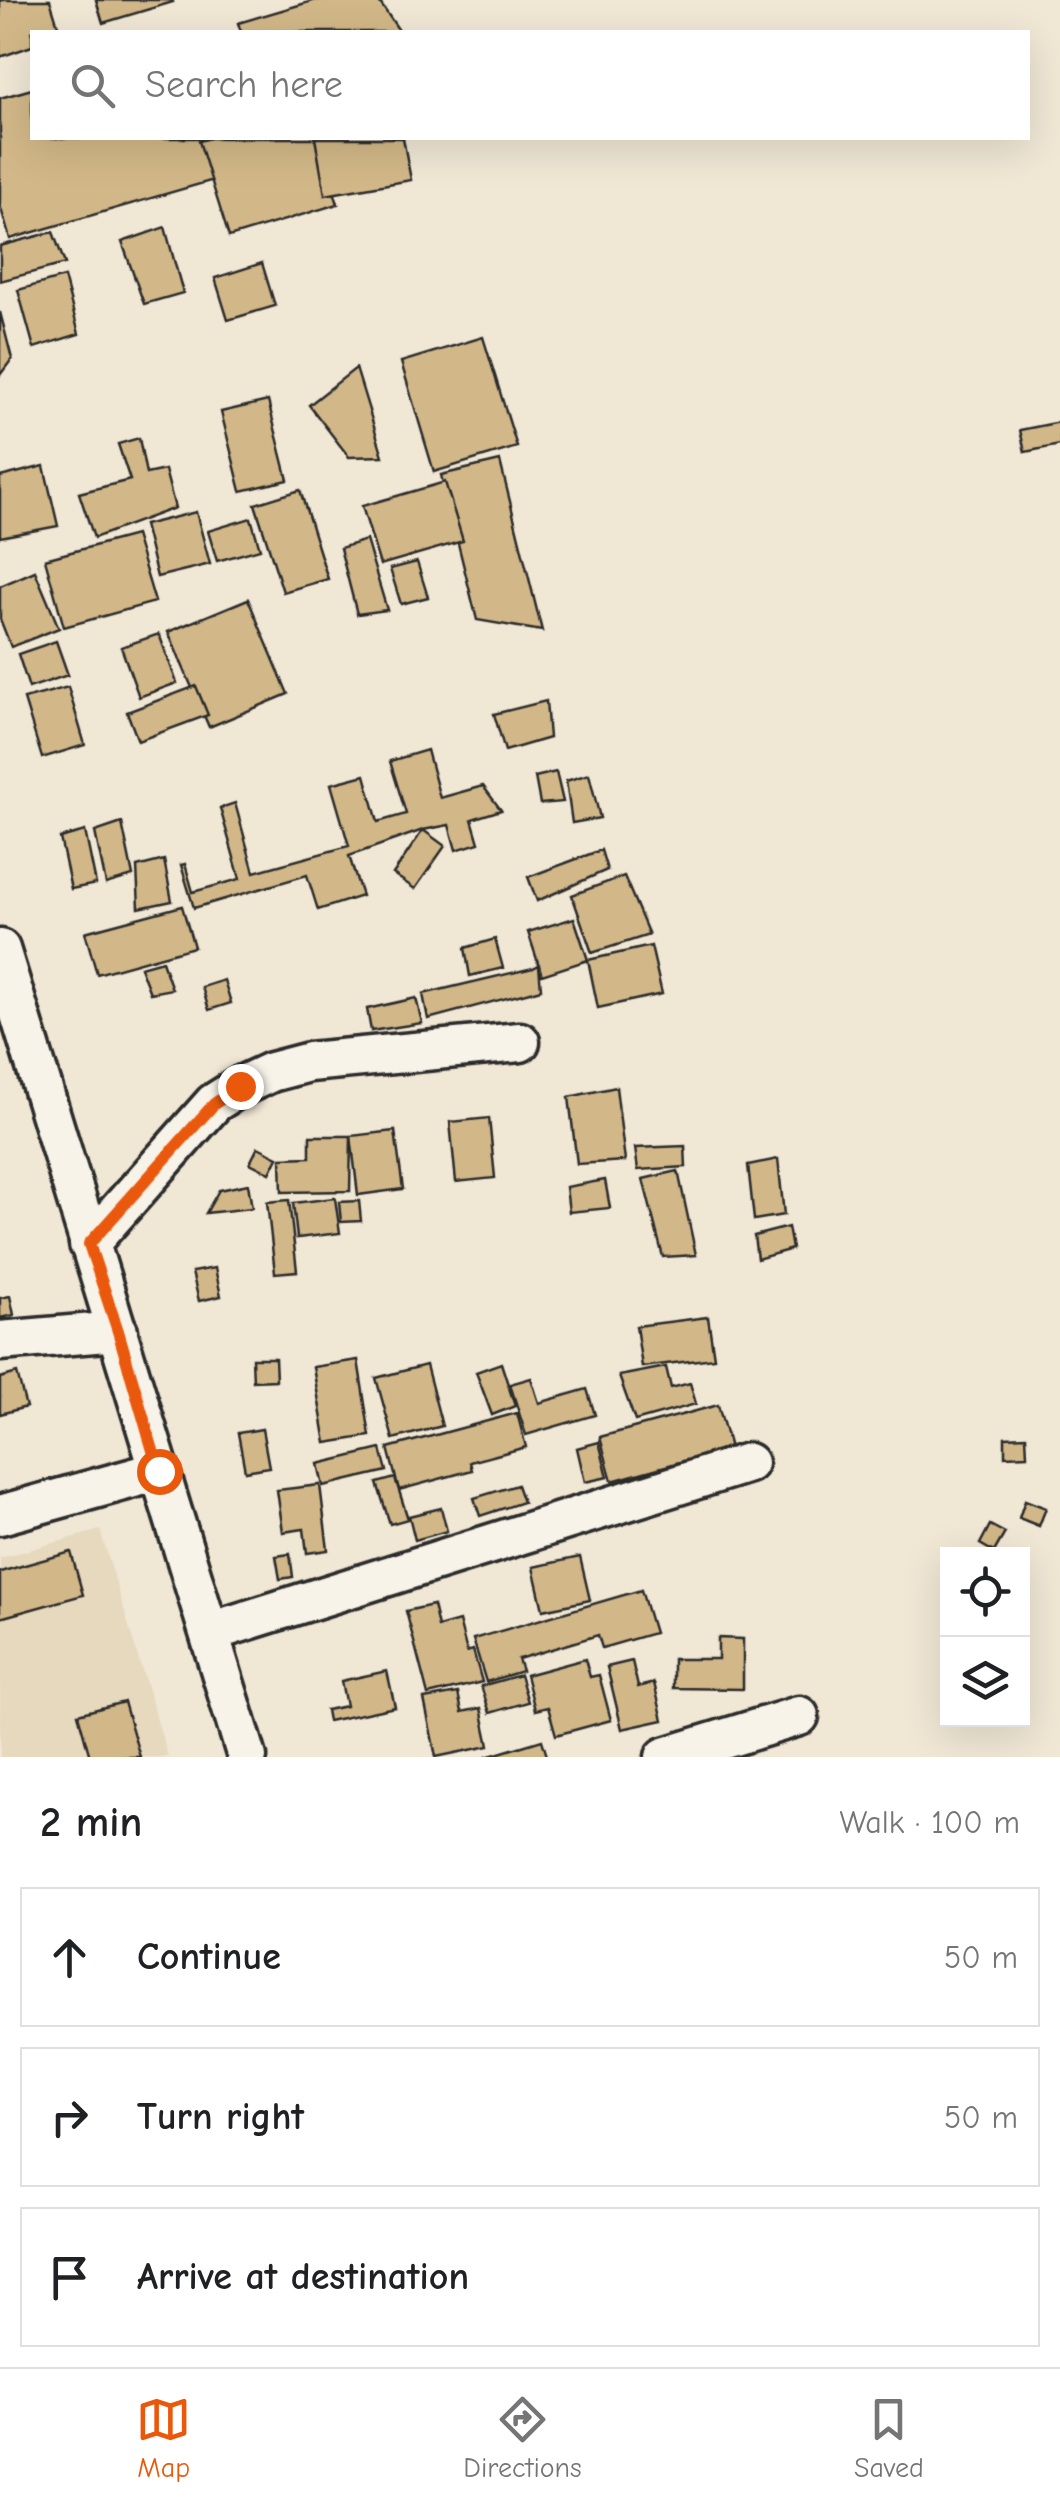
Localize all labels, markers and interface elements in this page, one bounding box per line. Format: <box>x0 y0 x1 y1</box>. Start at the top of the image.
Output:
search box <box>30 30 1030 140</box>
icon: search <box>65 58 120 113</box>
text: Search here <box>145 63 343 107</box>
route end <box>218 1064 264 1110</box>
route start <box>137 1449 183 1495</box>
map controls <box>940 1547 1030 1727</box>
button: locate <box>940 1547 1030 1637</box>
button: layers <box>940 1637 1030 1727</box>
text: 2 min <box>40 1798 142 1847</box>
text: Walk · 100 m <box>840 1804 1020 1841</box>
icon: ahead <box>42 1930 97 1985</box>
text: Continue <box>137 1935 281 1979</box>
text: 50 m <box>944 1939 1018 1976</box>
icon: right <box>42 2090 97 2145</box>
text: Turn right <box>137 2095 304 2139</box>
text: 50 m <box>944 2099 1018 2136</box>
icon: arrive <box>42 2250 97 2305</box>
text: Arrive at destination <box>137 2255 469 2299</box>
tab: Map <box>136 2392 191 2484</box>
tab: Directions <box>463 2392 582 2484</box>
tab: Saved <box>854 2392 924 2484</box>

